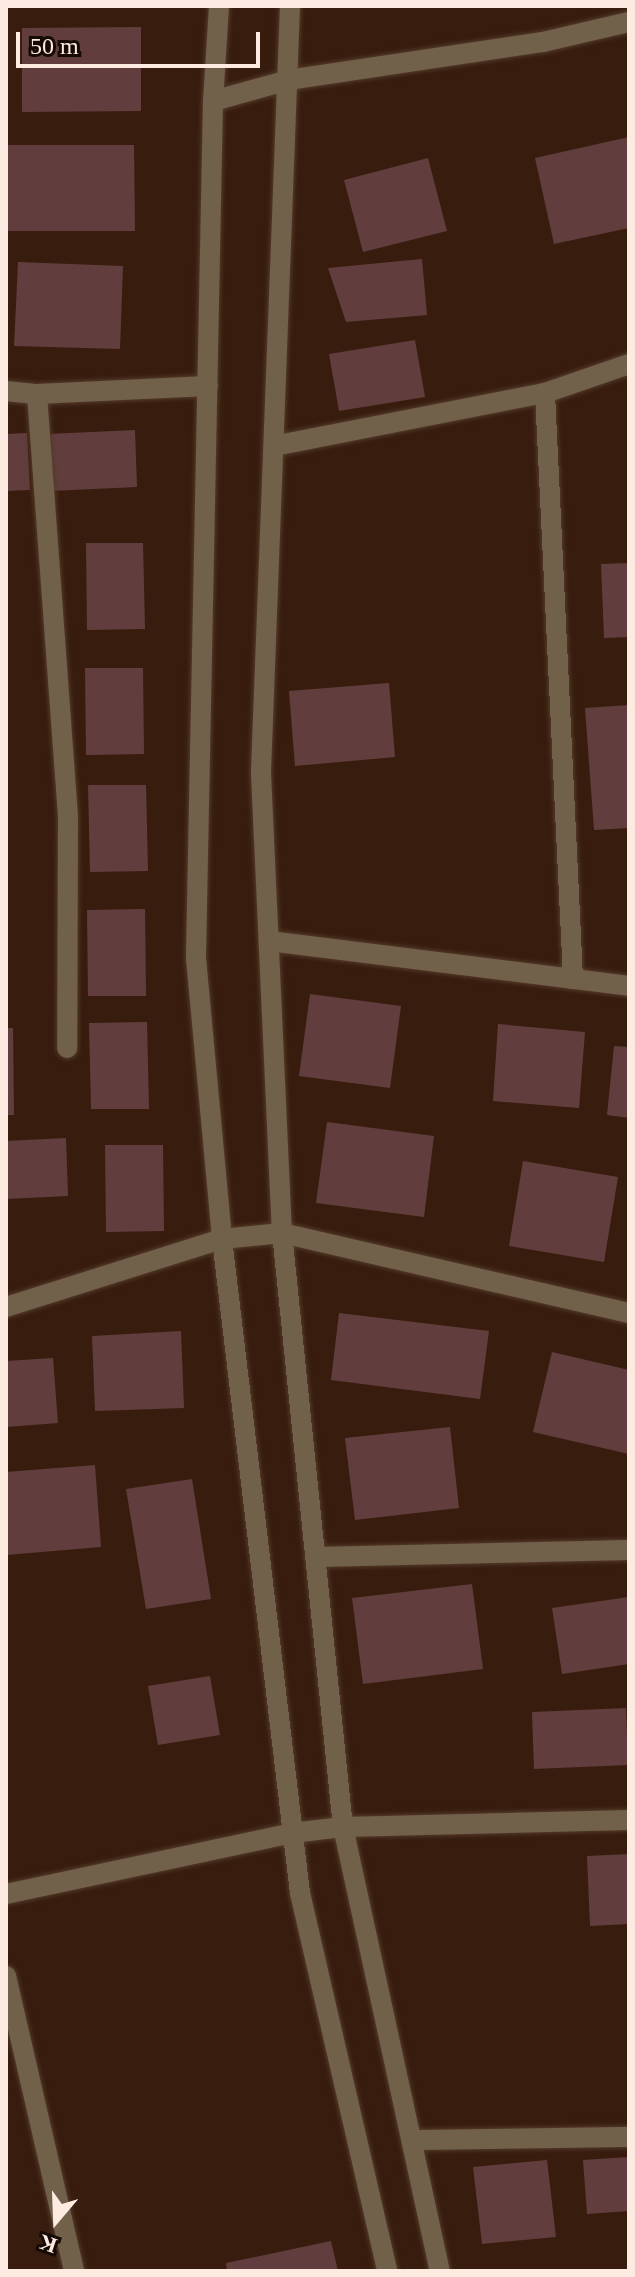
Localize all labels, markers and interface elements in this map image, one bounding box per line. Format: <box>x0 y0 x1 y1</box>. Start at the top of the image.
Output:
scale bar <box>20 16 264 66</box>
text: 50 m <box>30 33 79 59</box>
north arrow <box>16 2181 96 2261</box>
text: K <box>36 2230 60 2259</box>

